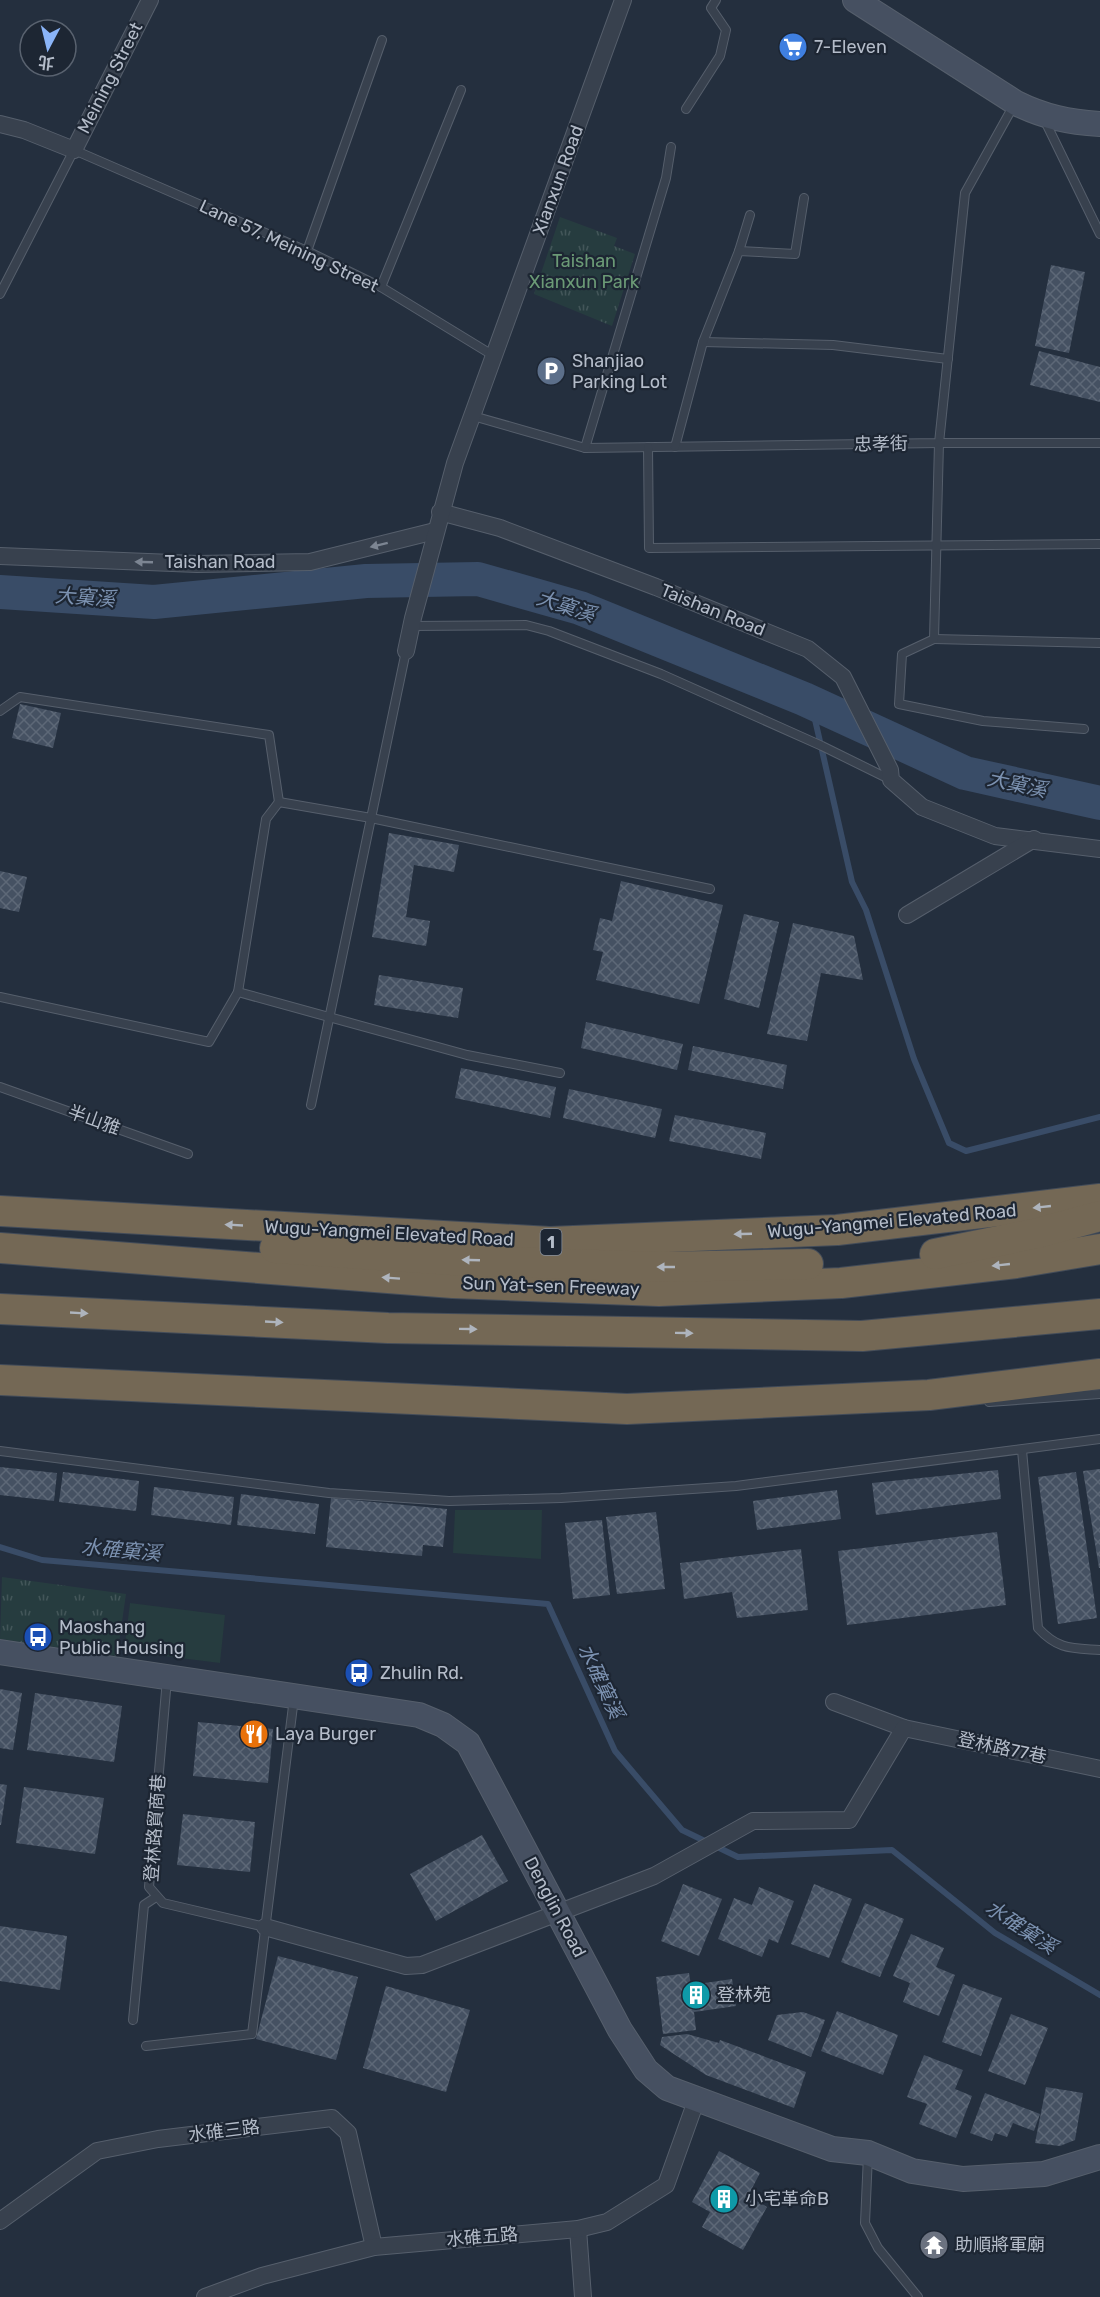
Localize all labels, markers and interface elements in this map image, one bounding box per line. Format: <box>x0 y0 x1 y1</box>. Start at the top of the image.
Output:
north arrow <box>18 18 78 78</box>
street label: Meining Street <box>72 19 148 137</box>
supermarket icon: 7-Eleven <box>777 31 809 63</box>
place label: 7-Eleven <box>814 36 887 58</box>
text: 北 <box>37 52 55 73</box>
street label: Xianxun Road <box>528 122 588 238</box>
street label: Lane 57, Meining Street <box>196 195 382 297</box>
park label: Taishan Xianxun Park <box>529 250 640 293</box>
place label: Shanjiao Parking Lot <box>572 350 667 393</box>
parking icon: Shanjiao Parking Lot <box>535 355 567 387</box>
street label: 忠孝街 <box>854 433 908 455</box>
one-way arrow <box>369 540 388 550</box>
street label: Taishan Road <box>164 551 276 573</box>
one-way arrow <box>134 557 153 566</box>
street label: Taishan Road <box>657 579 769 641</box>
water label: 大窠溪 <box>54 583 119 611</box>
water label: 大窠溪 <box>534 585 601 628</box>
water label: 大窠溪 <box>985 766 1052 803</box>
street label: 半山雅 <box>65 1100 123 1140</box>
street label: Wugu-Yangmei Elevated Road <box>767 1199 1017 1243</box>
one-way arrow <box>1033 1202 1052 1212</box>
street label: Wugu-Yangmei Elevated Road <box>264 1215 514 1251</box>
one-way arrow <box>225 1220 244 1230</box>
road number: 1 <box>540 1229 562 1255</box>
one-way arrow <box>734 1229 753 1238</box>
one-way arrow <box>461 1256 480 1265</box>
one-way arrow <box>991 1260 1010 1270</box>
one-way arrow <box>656 1262 675 1272</box>
street label: Sun Yat-sen Freeway <box>462 1272 640 1300</box>
one-way arrow <box>381 1273 400 1283</box>
one-way arrow <box>69 1309 88 1318</box>
one-way arrow <box>264 1318 283 1327</box>
one-way arrow <box>459 1324 478 1334</box>
one-way arrow <box>675 1328 694 1338</box>
water label: 水確窠溪 <box>80 1535 165 1566</box>
place label: Maoshang Public Housing <box>59 1616 184 1659</box>
bus stop icon: Maoshang Public Housing <box>22 1621 54 1653</box>
water label: 水確窠溪 <box>573 1640 630 1725</box>
bus stop icon: Zhulin Rd. <box>343 1657 375 1689</box>
place label: Zhulin Rd. <box>380 1662 464 1684</box>
restaurant icon: Laya Burger <box>238 1718 270 1750</box>
place label: Laya Burger <box>275 1723 376 1745</box>
street label: 登林路77巷 <box>955 1728 1049 1768</box>
street label: 登林路貿商巷 <box>140 1773 170 1883</box>
street label: Denglin Road <box>519 1853 591 1961</box>
water label: 水確窠溪 <box>981 1895 1064 1960</box>
building icon: 登林苑 <box>680 1979 712 2011</box>
place label: 登林苑 <box>717 1984 771 2006</box>
street label: 水碓三路 <box>187 2116 261 2146</box>
building icon: 小宅革命B <box>708 2183 740 2215</box>
place label: 小宅革命B <box>745 2188 829 2210</box>
street label: 水碓五路 <box>445 2223 519 2251</box>
temple icon: 助順將軍廟 <box>918 2229 950 2261</box>
place label: 助順將軍廟 <box>955 2234 1045 2256</box>

